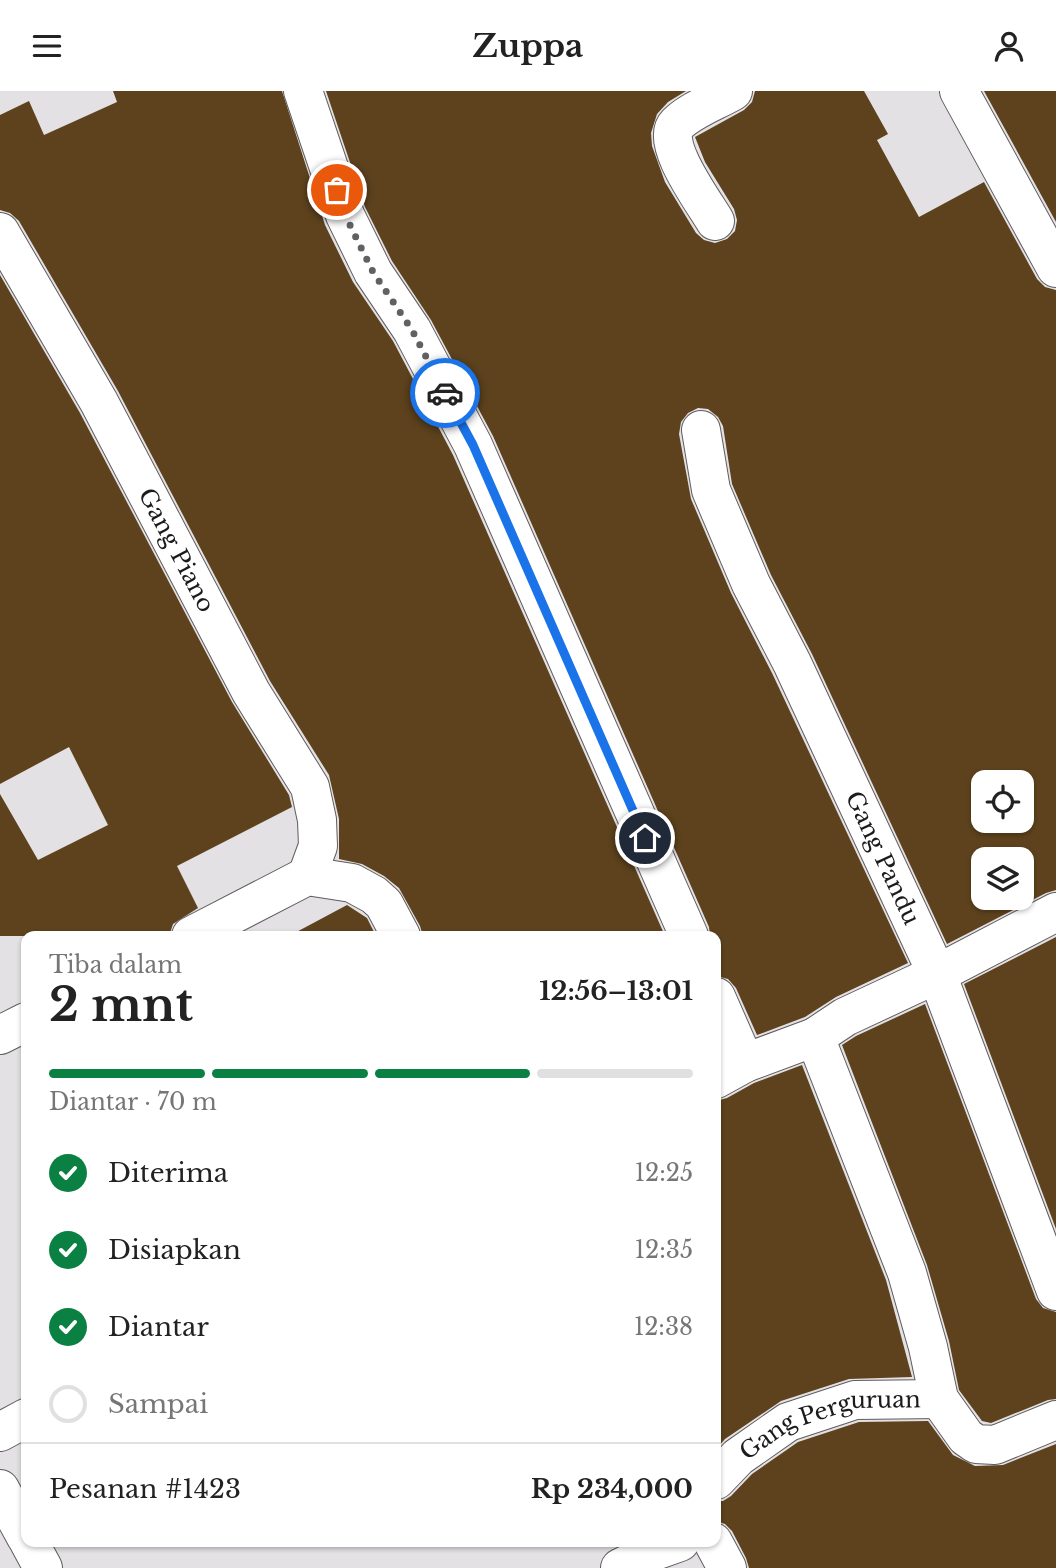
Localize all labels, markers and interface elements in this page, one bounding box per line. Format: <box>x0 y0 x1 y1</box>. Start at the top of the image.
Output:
text: Zuppa <box>473 26 583 66</box>
icon: menu <box>28 27 66 65</box>
icon: person <box>990 27 1028 65</box>
pin <box>307 160 367 220</box>
icon: bag <box>318 171 356 209</box>
courier <box>410 358 480 428</box>
icon: car <box>426 374 464 412</box>
street label: Gang Piano <box>133 483 221 617</box>
map controls <box>971 770 1034 910</box>
button: locate <box>971 770 1034 833</box>
street label: Gang Pandu <box>840 787 926 929</box>
pin <box>615 808 675 868</box>
icon: home <box>626 819 664 857</box>
button: layers <box>971 847 1034 910</box>
text: Tiba dalam <box>49 951 182 979</box>
text: 12:56–13:01 <box>539 975 693 1007</box>
text: 2 mnt <box>49 976 193 1033</box>
text: Diantar · 70 m <box>49 1088 217 1116</box>
icon: check <box>49 1154 87 1192</box>
text: Diterima <box>108 1157 228 1189</box>
text: 12:25 <box>635 1159 693 1187</box>
icon: check <box>49 1231 87 1269</box>
text: Disiapkan <box>108 1234 241 1266</box>
text: 12:35 <box>635 1236 693 1264</box>
icon: check <box>49 1308 87 1346</box>
text: Diantar <box>108 1311 209 1343</box>
text: 12:38 <box>634 1313 693 1341</box>
street label: Gang Perguruan <box>734 1385 921 1466</box>
text: Sampai <box>108 1388 208 1420</box>
text: Pesanan #1423 <box>49 1473 241 1505</box>
text: Rp 234,000 <box>531 1473 693 1505</box>

